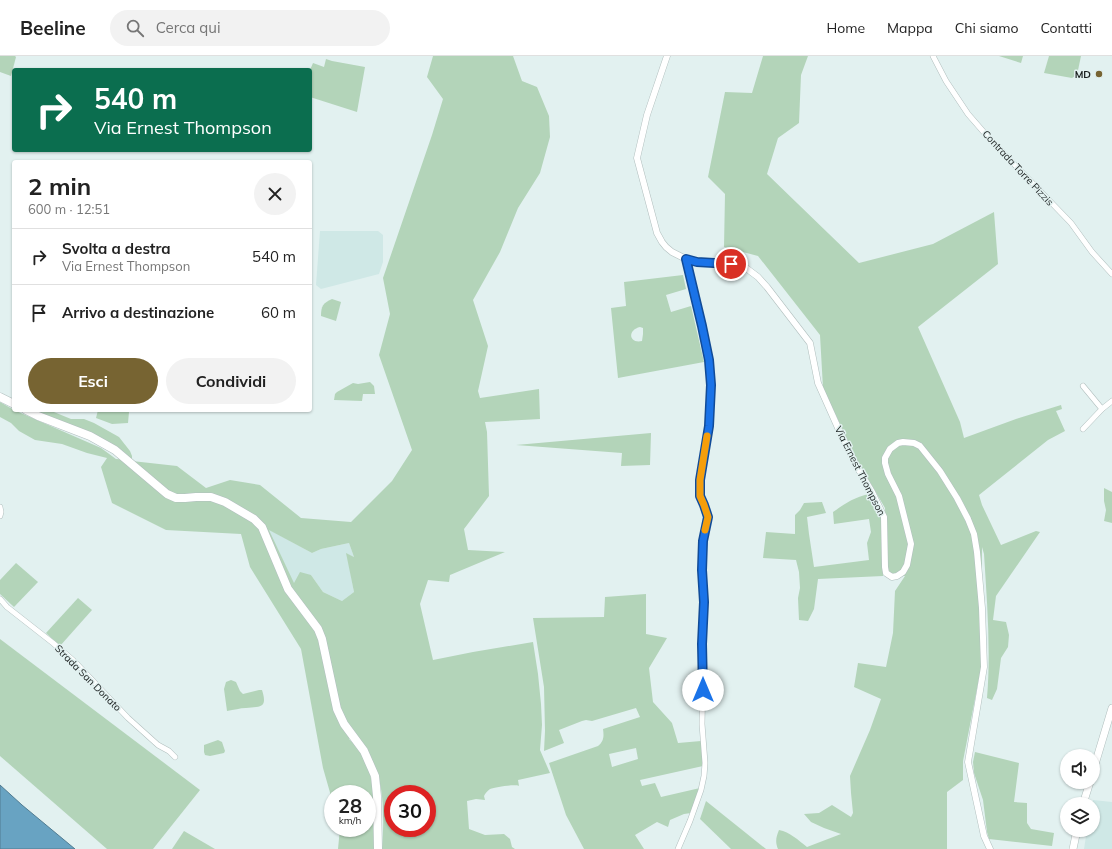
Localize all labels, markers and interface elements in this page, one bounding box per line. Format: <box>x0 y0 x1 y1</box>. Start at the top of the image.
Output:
search box <box>110 10 390 46</box>
text: Beeline <box>20 16 86 40</box>
icon: search <box>124 17 146 39</box>
text: Cerca qui <box>156 18 220 37</box>
text: Home <box>826 19 865 37</box>
text: Mappa <box>887 19 933 37</box>
text: Chi siamo <box>955 19 1018 37</box>
text: Contatti <box>1040 19 1092 37</box>
place label: MD <box>1075 68 1091 81</box>
marker: MD <box>1094 69 1104 79</box>
text: 540 m <box>94 81 177 116</box>
icon: right <box>28 84 80 136</box>
text: Via Ernest Thompson <box>94 116 272 139</box>
street label: Contrada Torre Pizzis <box>980 128 1056 209</box>
text: 2 min <box>28 171 91 201</box>
button: close <box>254 173 296 215</box>
text: 600 m · 12:51 <box>28 201 110 217</box>
text: Svolta a destra <box>62 239 171 258</box>
icon: right <box>28 246 50 268</box>
text: 540 m <box>252 247 296 266</box>
pin <box>714 247 748 281</box>
icon: arrive <box>720 253 742 275</box>
text: Via Ernest Thompson <box>62 258 190 274</box>
icon: arrive <box>28 302 50 324</box>
text: Arrivo a destinazione <box>62 303 214 322</box>
text: 60 m <box>261 303 296 322</box>
button: Esci <box>28 358 158 404</box>
button: Condividi <box>166 358 296 404</box>
street label: Via Ernest Thompson <box>832 424 888 518</box>
street label: Strada San Donato <box>52 642 124 714</box>
position arrow <box>682 669 724 711</box>
map controls <box>1060 749 1100 837</box>
button: sound <box>1060 749 1100 789</box>
speed limit sign: 30 <box>384 785 436 837</box>
text: 28 <box>338 793 362 818</box>
button: layers <box>1060 797 1100 837</box>
text: km/h <box>339 814 361 827</box>

